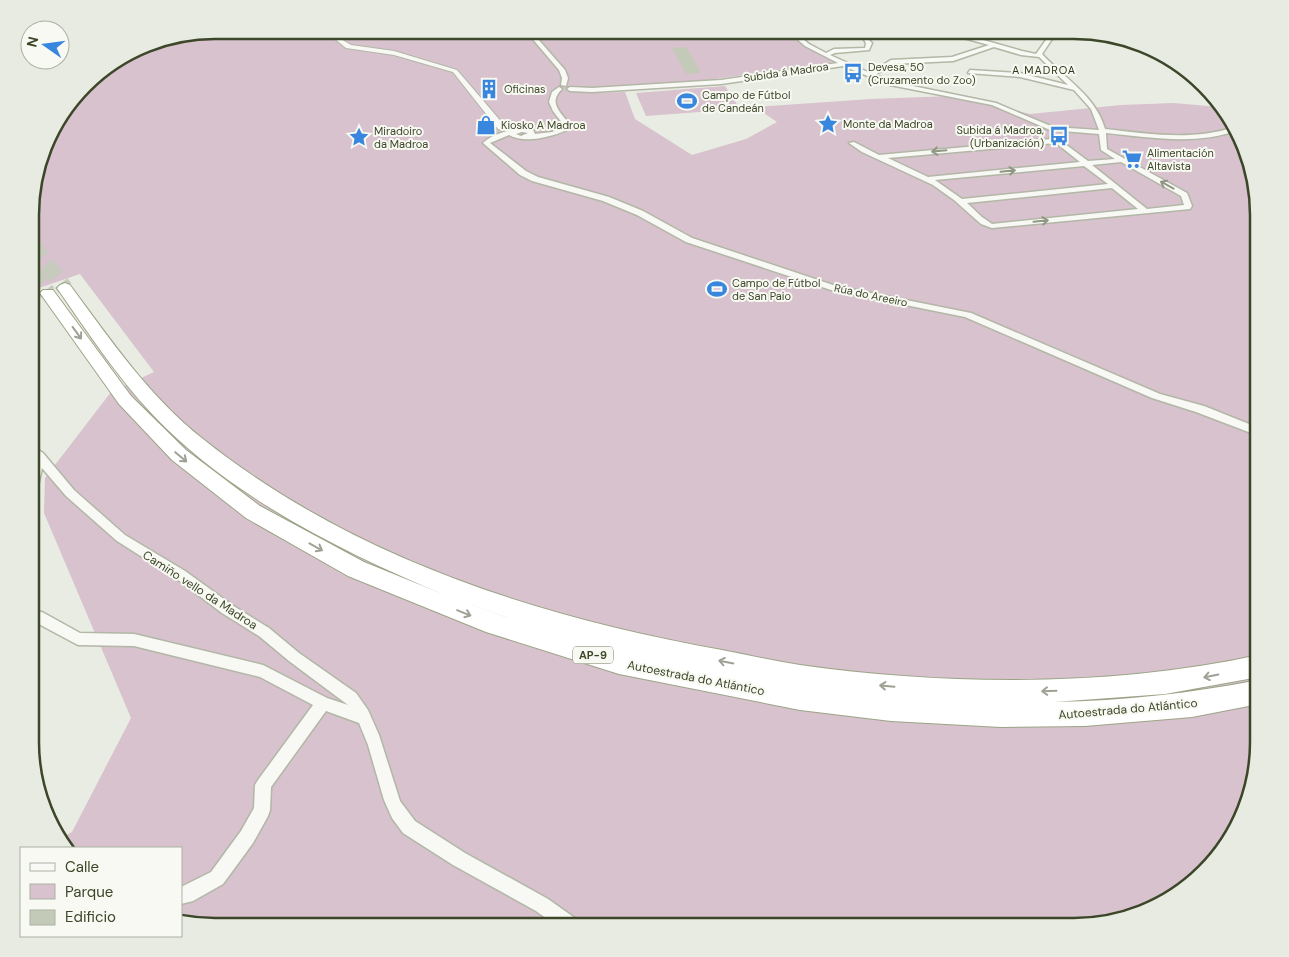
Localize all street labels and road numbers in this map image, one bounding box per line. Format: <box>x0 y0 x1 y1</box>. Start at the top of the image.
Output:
street label: Subida á Madroa <box>743 59 829 85</box>
street label: Rúa do Areeiro <box>833 280 909 310</box>
street label: Camiño vello da Madroa <box>140 547 260 633</box>
road number: AP-9 <box>573 646 613 664</box>
street label: Autoestrada do Atlántico <box>626 657 766 699</box>
street label: Autoestrada do Atlántico <box>1058 695 1198 723</box>

